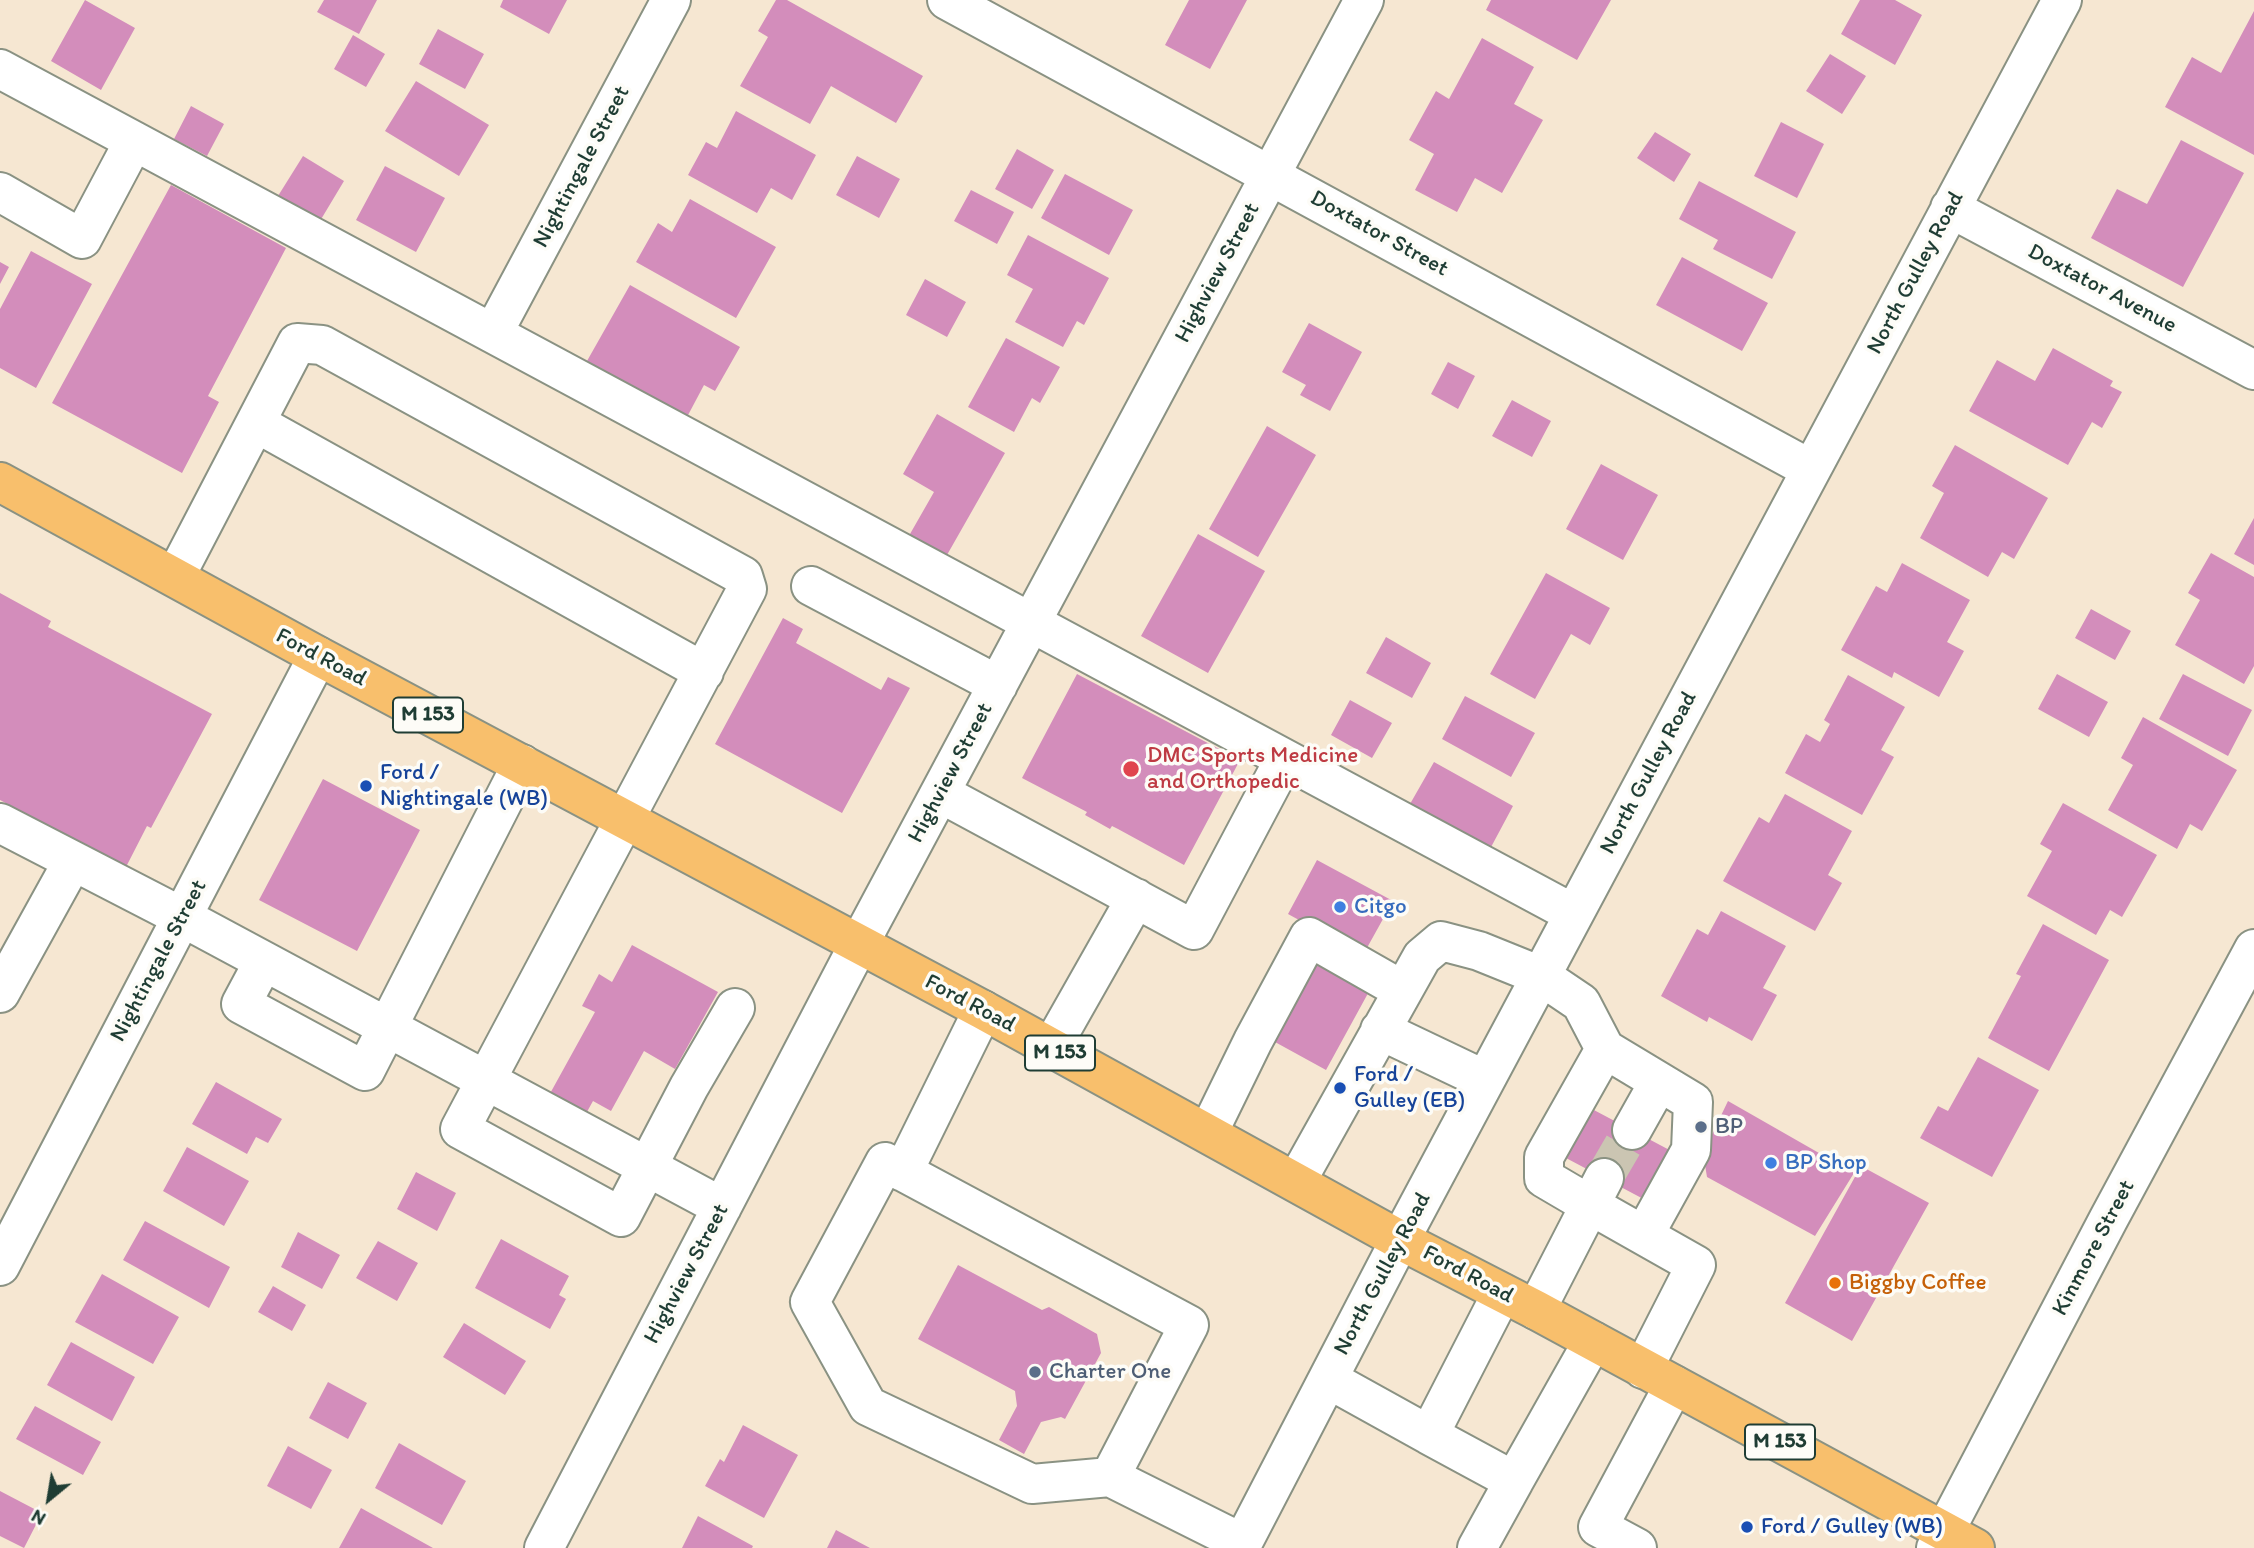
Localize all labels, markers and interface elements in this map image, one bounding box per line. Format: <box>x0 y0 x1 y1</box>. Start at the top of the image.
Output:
street label: Nightingale Street <box>528 81 636 253</box>
street label: Doxtator Street <box>1305 185 1453 283</box>
street label: North Gulley Road <box>1861 187 1971 359</box>
street label: Highview Street <box>1170 198 1266 348</box>
street label: Doxtator Avenue <box>2023 238 2181 340</box>
street label: Ford Road <box>271 623 371 693</box>
street label: North Gulley Road <box>1594 687 1704 859</box>
road number: M 153 <box>393 698 463 732</box>
street label: Highview Street <box>903 698 999 848</box>
place label: DMC Sports Medicine and Orthopedic <box>1147 742 1358 796</box>
place label: Ford / Nightingale (WB) <box>380 759 548 813</box>
marker: DMC Sports Medicine and Orthopedic <box>1121 759 1141 779</box>
marker: Ford / Nightingale (WB) <box>358 778 374 794</box>
street label: Nightingale Street <box>105 875 213 1047</box>
place label: Citgo <box>1354 893 1407 921</box>
marker: Citgo <box>1332 899 1348 915</box>
street label: Ford Road <box>920 969 1020 1039</box>
road number: M 153 <box>1025 1036 1095 1070</box>
place label: Ford / Gulley (EB) <box>1354 1061 1465 1115</box>
marker: Ford / Gulley (EB) <box>1332 1080 1348 1096</box>
place label: BP <box>1715 1113 1743 1141</box>
marker: BP <box>1693 1119 1709 1135</box>
place label: BP Shop <box>1785 1149 1867 1177</box>
marker: BP Shop <box>1763 1155 1779 1171</box>
street label: Kinmore Street <box>2047 1175 2141 1321</box>
street label: North Gulley Road <box>1328 1188 1438 1360</box>
street label: Highview Street <box>639 1199 735 1349</box>
street label: Ford Road <box>1418 1240 1518 1310</box>
place label: Biggby Coffee <box>1849 1269 1987 1297</box>
marker: Biggby Coffee <box>1827 1275 1843 1291</box>
place label: Charter One <box>1049 1358 1171 1386</box>
marker: Charter One <box>1027 1364 1043 1380</box>
road number: M 153 <box>1745 1424 1815 1460</box>
north arrow <box>14 1464 84 1534</box>
text: N <box>27 1504 50 1531</box>
place label: Ford / Gulley (WB) <box>1761 1513 1943 1541</box>
marker: Ford / Gulley (WB) <box>1739 1519 1755 1535</box>

